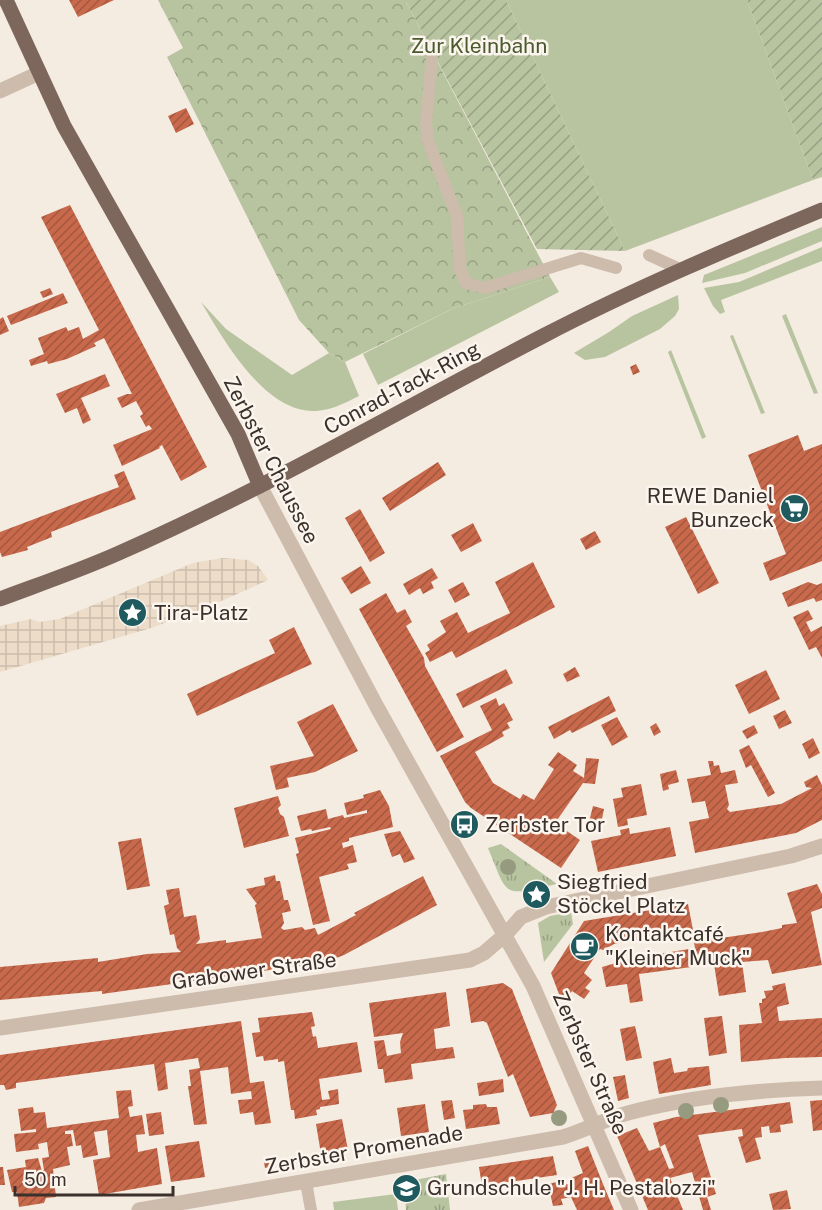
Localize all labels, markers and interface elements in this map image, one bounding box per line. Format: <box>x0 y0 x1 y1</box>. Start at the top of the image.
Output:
park label: Zur Kleinbahn <box>411 33 547 58</box>
street label: Conrad-Tack-Ring <box>319 336 484 439</box>
street label: Zerbster Chaussee <box>218 372 324 548</box>
place label: REWE Daniel Bunzeck <box>647 483 774 532</box>
supermarket icon: REWE Daniel Bunzeck <box>779 492 811 524</box>
place icon: Tira-Platz <box>117 597 149 629</box>
place label: Tira-Platz <box>154 600 248 625</box>
bus stop icon: Zerbster Tor <box>448 809 480 841</box>
place label: Zerbster Tor <box>485 812 605 837</box>
place label: Siegfried Stöckel Platz <box>557 869 685 918</box>
place icon: Siegfried Stöckel Platz <box>520 878 552 910</box>
place label: Kontaktcafé "Kleiner Muck" <box>605 921 751 970</box>
cafe icon: Kontaktcafé "Kleiner Muck" <box>568 930 600 962</box>
street label: Grabower Straße <box>170 947 338 994</box>
street label: Zerbster Straße <box>548 987 633 1139</box>
street label: Zerbster Promenade <box>263 1120 465 1179</box>
scale bar <box>15 1159 172 1197</box>
text: 50 m <box>24 1169 67 1190</box>
school or university icon: Grundschule "J. H. Pestalozzi" <box>390 1172 422 1204</box>
place label: Grundschule "J. H. Pestalozzi" <box>427 1175 716 1200</box>

